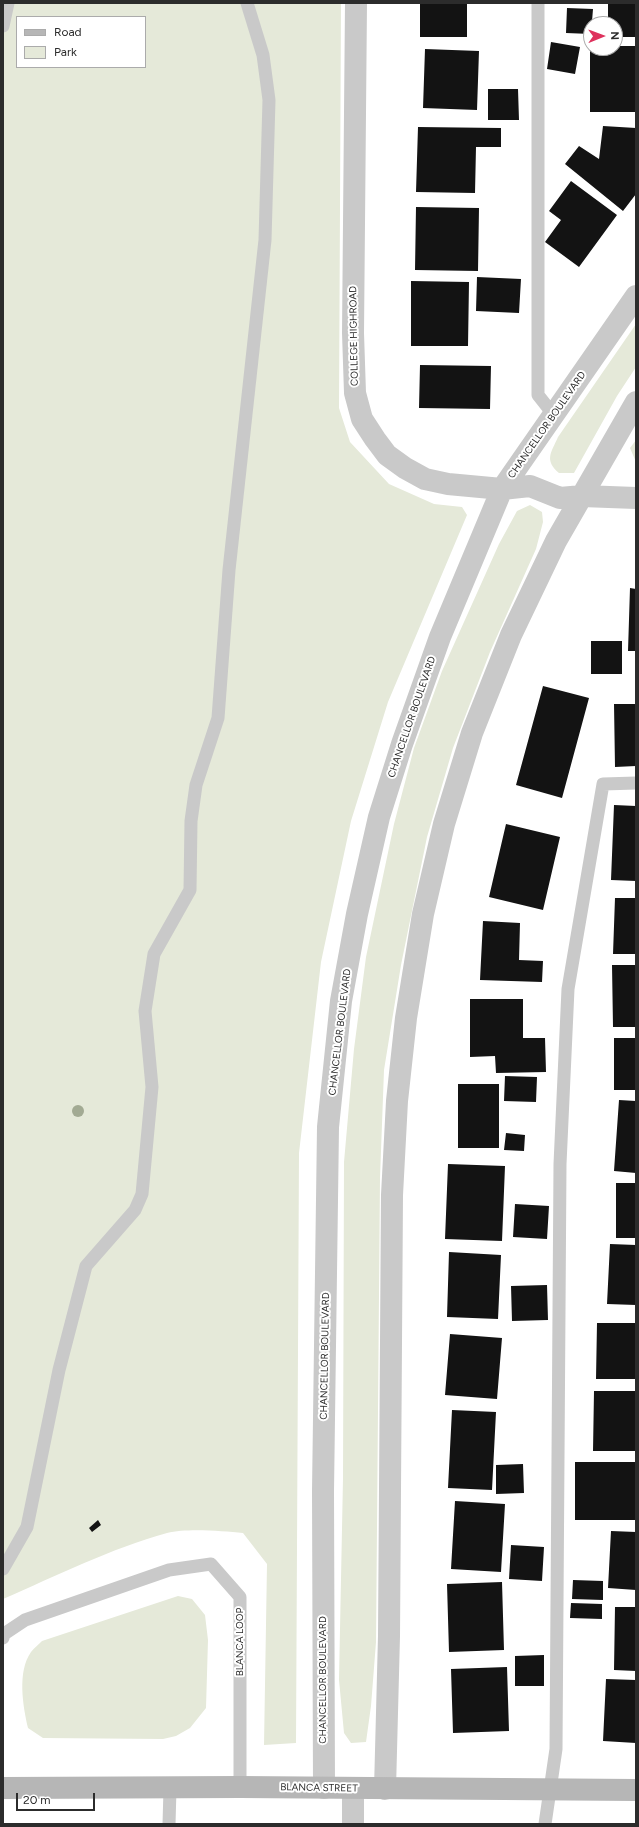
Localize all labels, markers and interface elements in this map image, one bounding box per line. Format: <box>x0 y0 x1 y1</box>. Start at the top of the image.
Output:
legend <box>16 16 146 68</box>
north arrow <box>583 16 623 56</box>
text: Road <box>54 25 82 39</box>
text: N <box>608 31 621 40</box>
text: Park <box>54 45 77 59</box>
street label: COLLEGE HIGHROAD <box>347 286 361 386</box>
street label: CHANCELLOR BOULEVARD <box>506 369 588 481</box>
street label: CHANCELLOR BOULEVARD <box>386 655 438 779</box>
street label: CHANCELLOR BOULEVARD <box>326 968 354 1096</box>
street label: CHANCELLOR BOULEVARD <box>318 1292 332 1420</box>
street label: BLANCA LOOP <box>234 1608 246 1676</box>
street label: CHANCELLOR BOULEVARD <box>317 1616 329 1744</box>
street label: BLANCA STREET <box>280 1781 358 1795</box>
scale bar <box>18 1785 97 1811</box>
text: 20 m <box>23 1793 51 1807</box>

